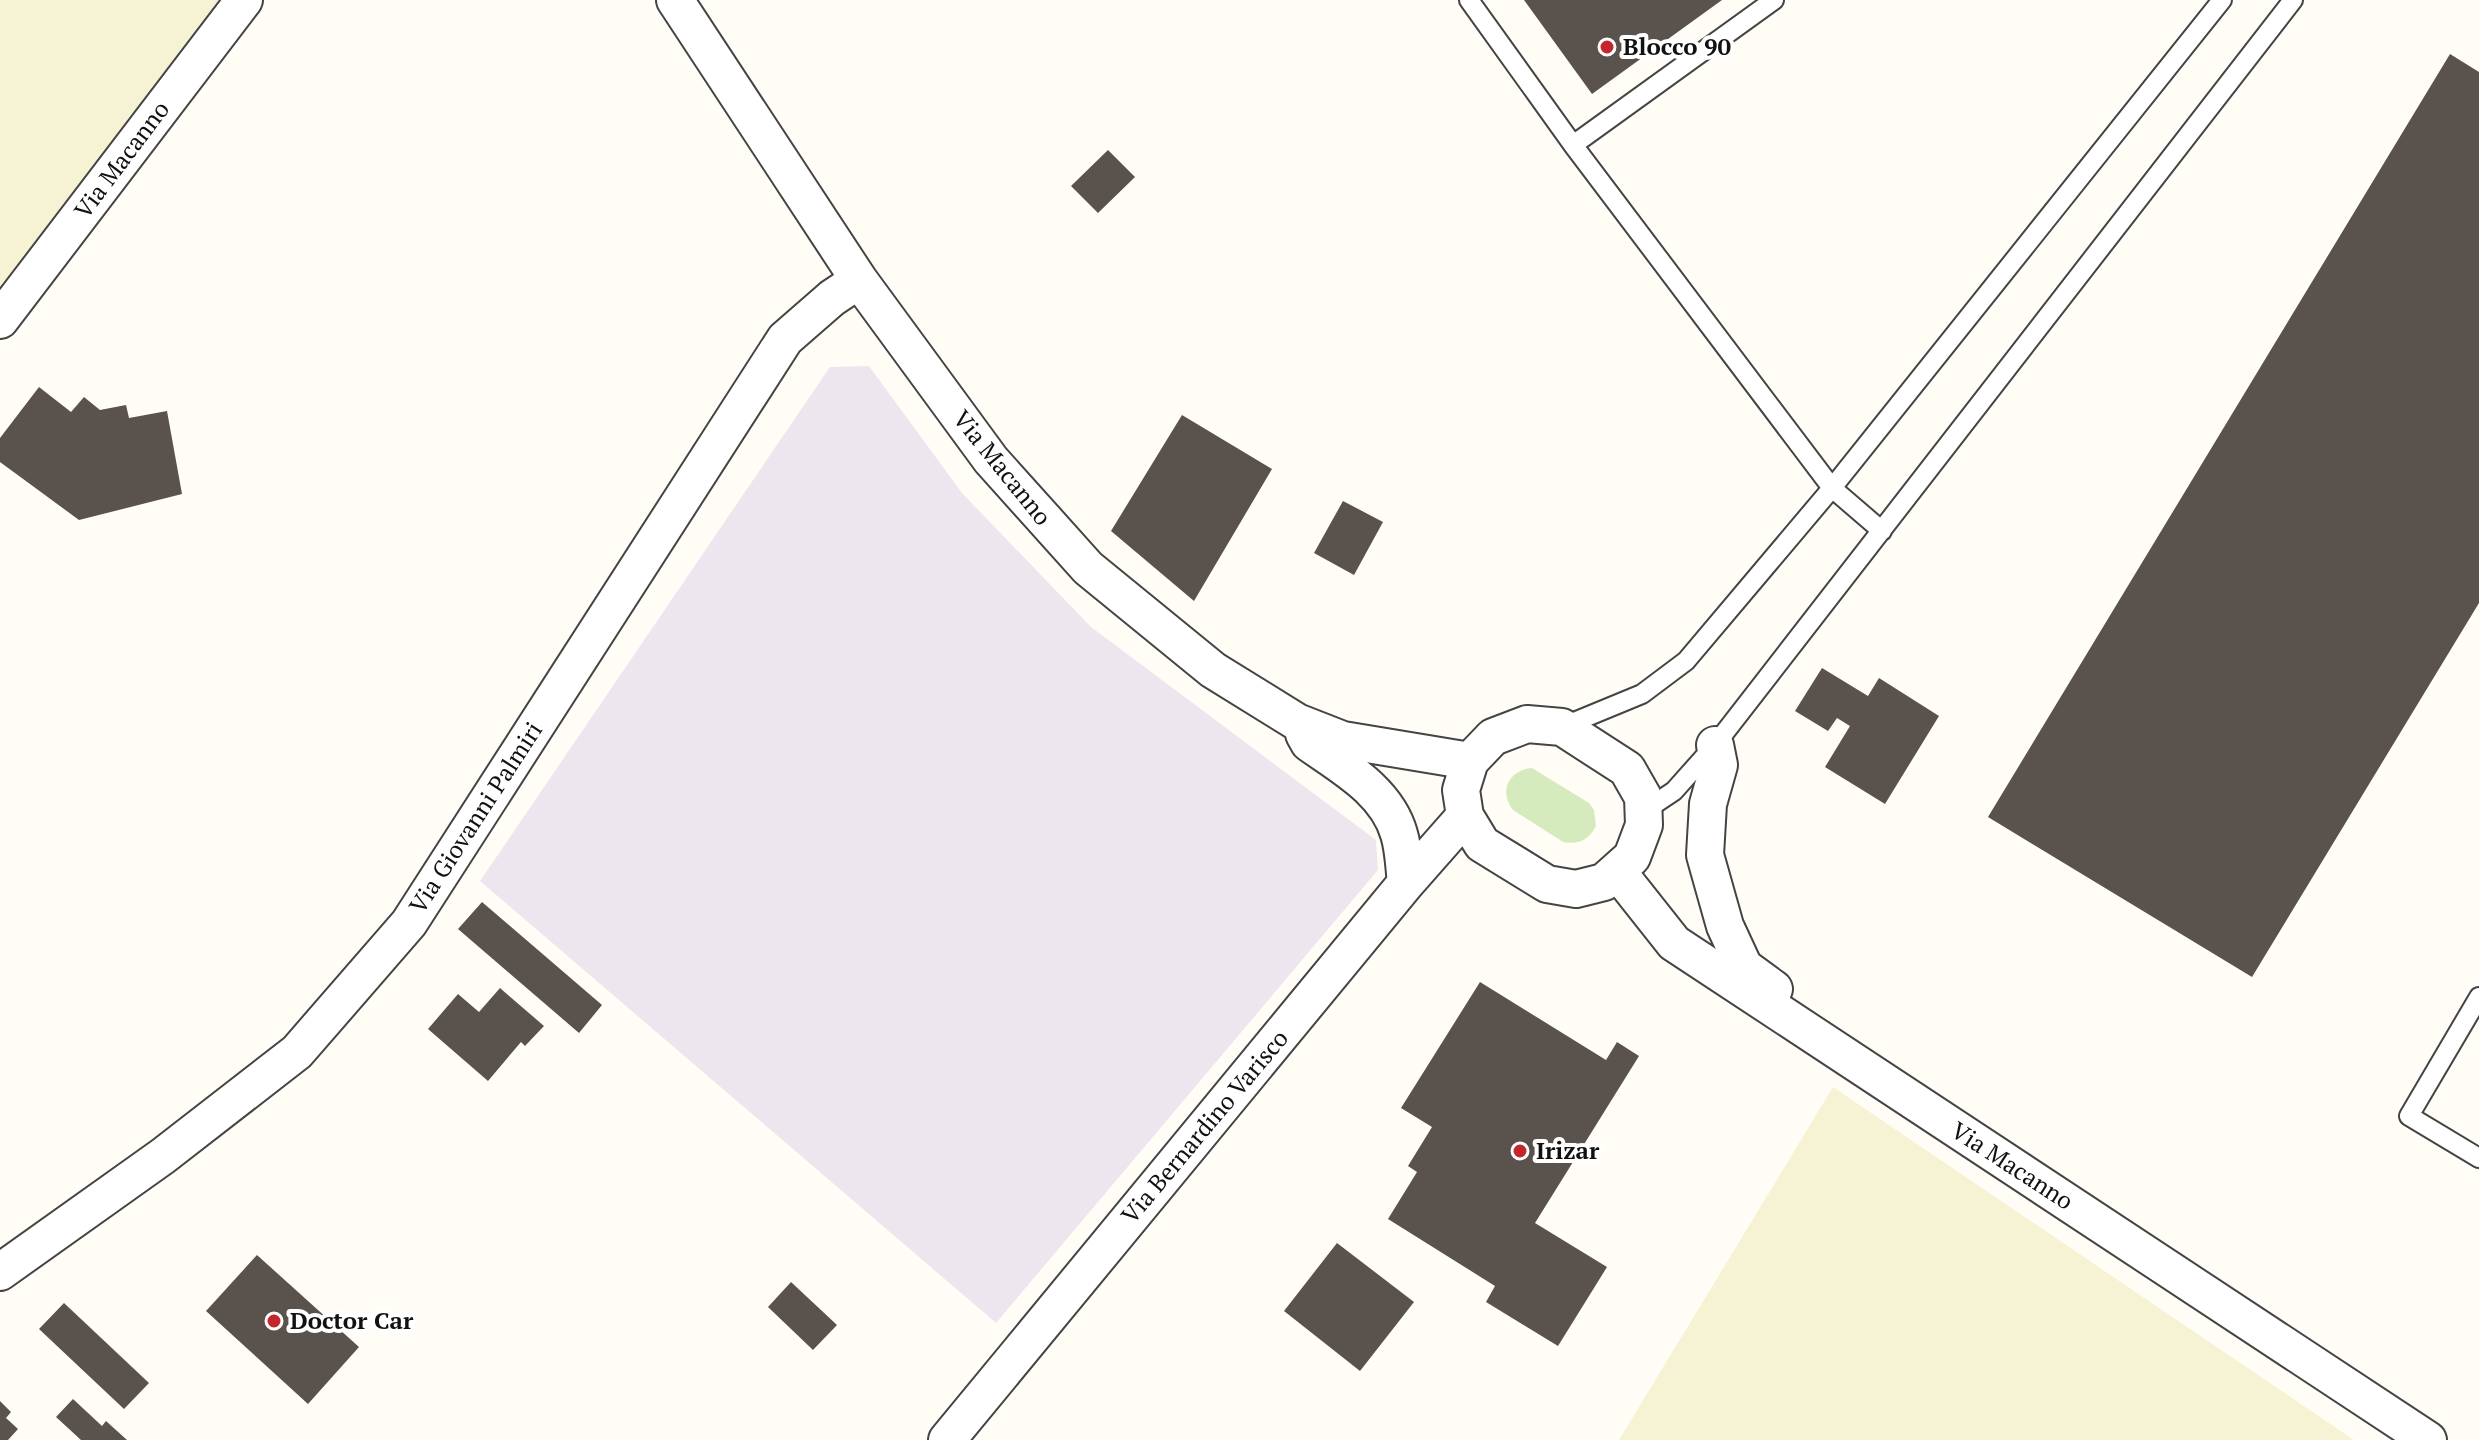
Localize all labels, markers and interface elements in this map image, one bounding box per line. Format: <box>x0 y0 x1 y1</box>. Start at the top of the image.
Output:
place label: Blocco 90 <box>1623 30 1732 62</box>
marker: Blocco 90 <box>1598 38 1616 56</box>
street label: Via Macanno <box>66 94 176 225</box>
street label: Via Macanno <box>946 403 1059 532</box>
street label: Via Giovanni Palmiri <box>401 716 549 919</box>
street label: Via Bernardino Varisco <box>1114 1023 1295 1230</box>
street label: Via Macanno <box>1945 1114 2080 1217</box>
place label: Irizar <box>1536 1134 1600 1166</box>
marker: Irizar <box>1511 1142 1529 1160</box>
place label: Doctor Car <box>290 1304 414 1336</box>
marker: Doctor Car <box>265 1312 283 1330</box>

